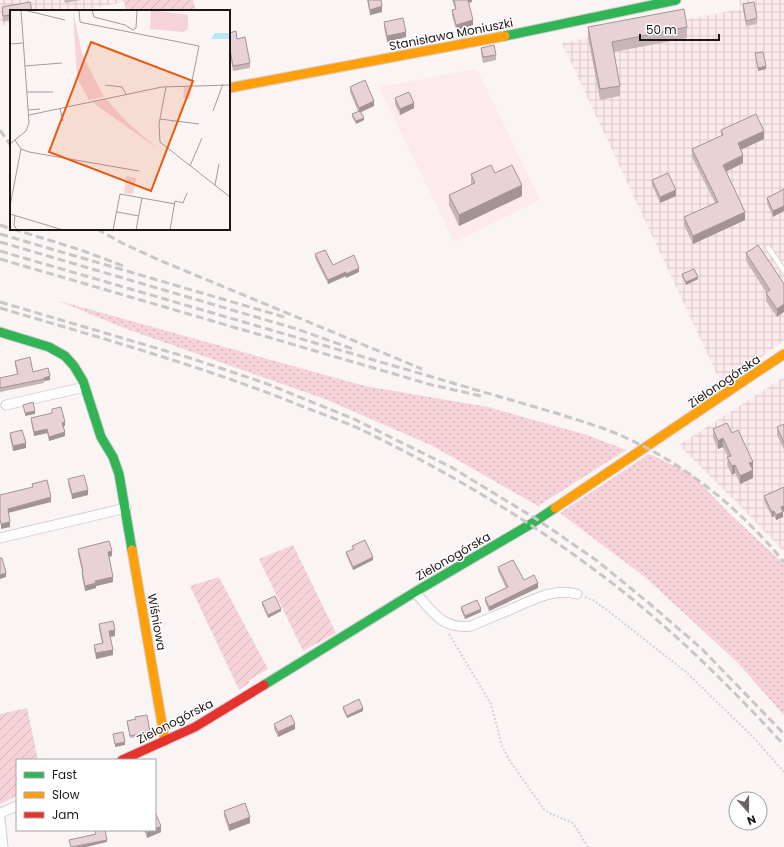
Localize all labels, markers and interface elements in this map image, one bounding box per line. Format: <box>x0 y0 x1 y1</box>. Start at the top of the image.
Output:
inset map <box>10 10 230 230</box>
street label: Stanisława Moniuszki <box>388 14 514 54</box>
scale bar <box>640 16 719 42</box>
text: 50 m <box>646 21 677 38</box>
street label: Zielonogórska <box>685 351 763 411</box>
street label: Zielonogórska <box>413 528 493 584</box>
street label: Wiśniowa <box>144 592 170 652</box>
street label: Zielonogórska <box>134 694 216 748</box>
legend <box>16 759 156 831</box>
text: Fast <box>52 766 77 783</box>
text: Slow <box>52 786 80 803</box>
north arrow <box>728 791 768 831</box>
text: Jam <box>52 806 79 823</box>
text: N <box>745 811 758 829</box>

